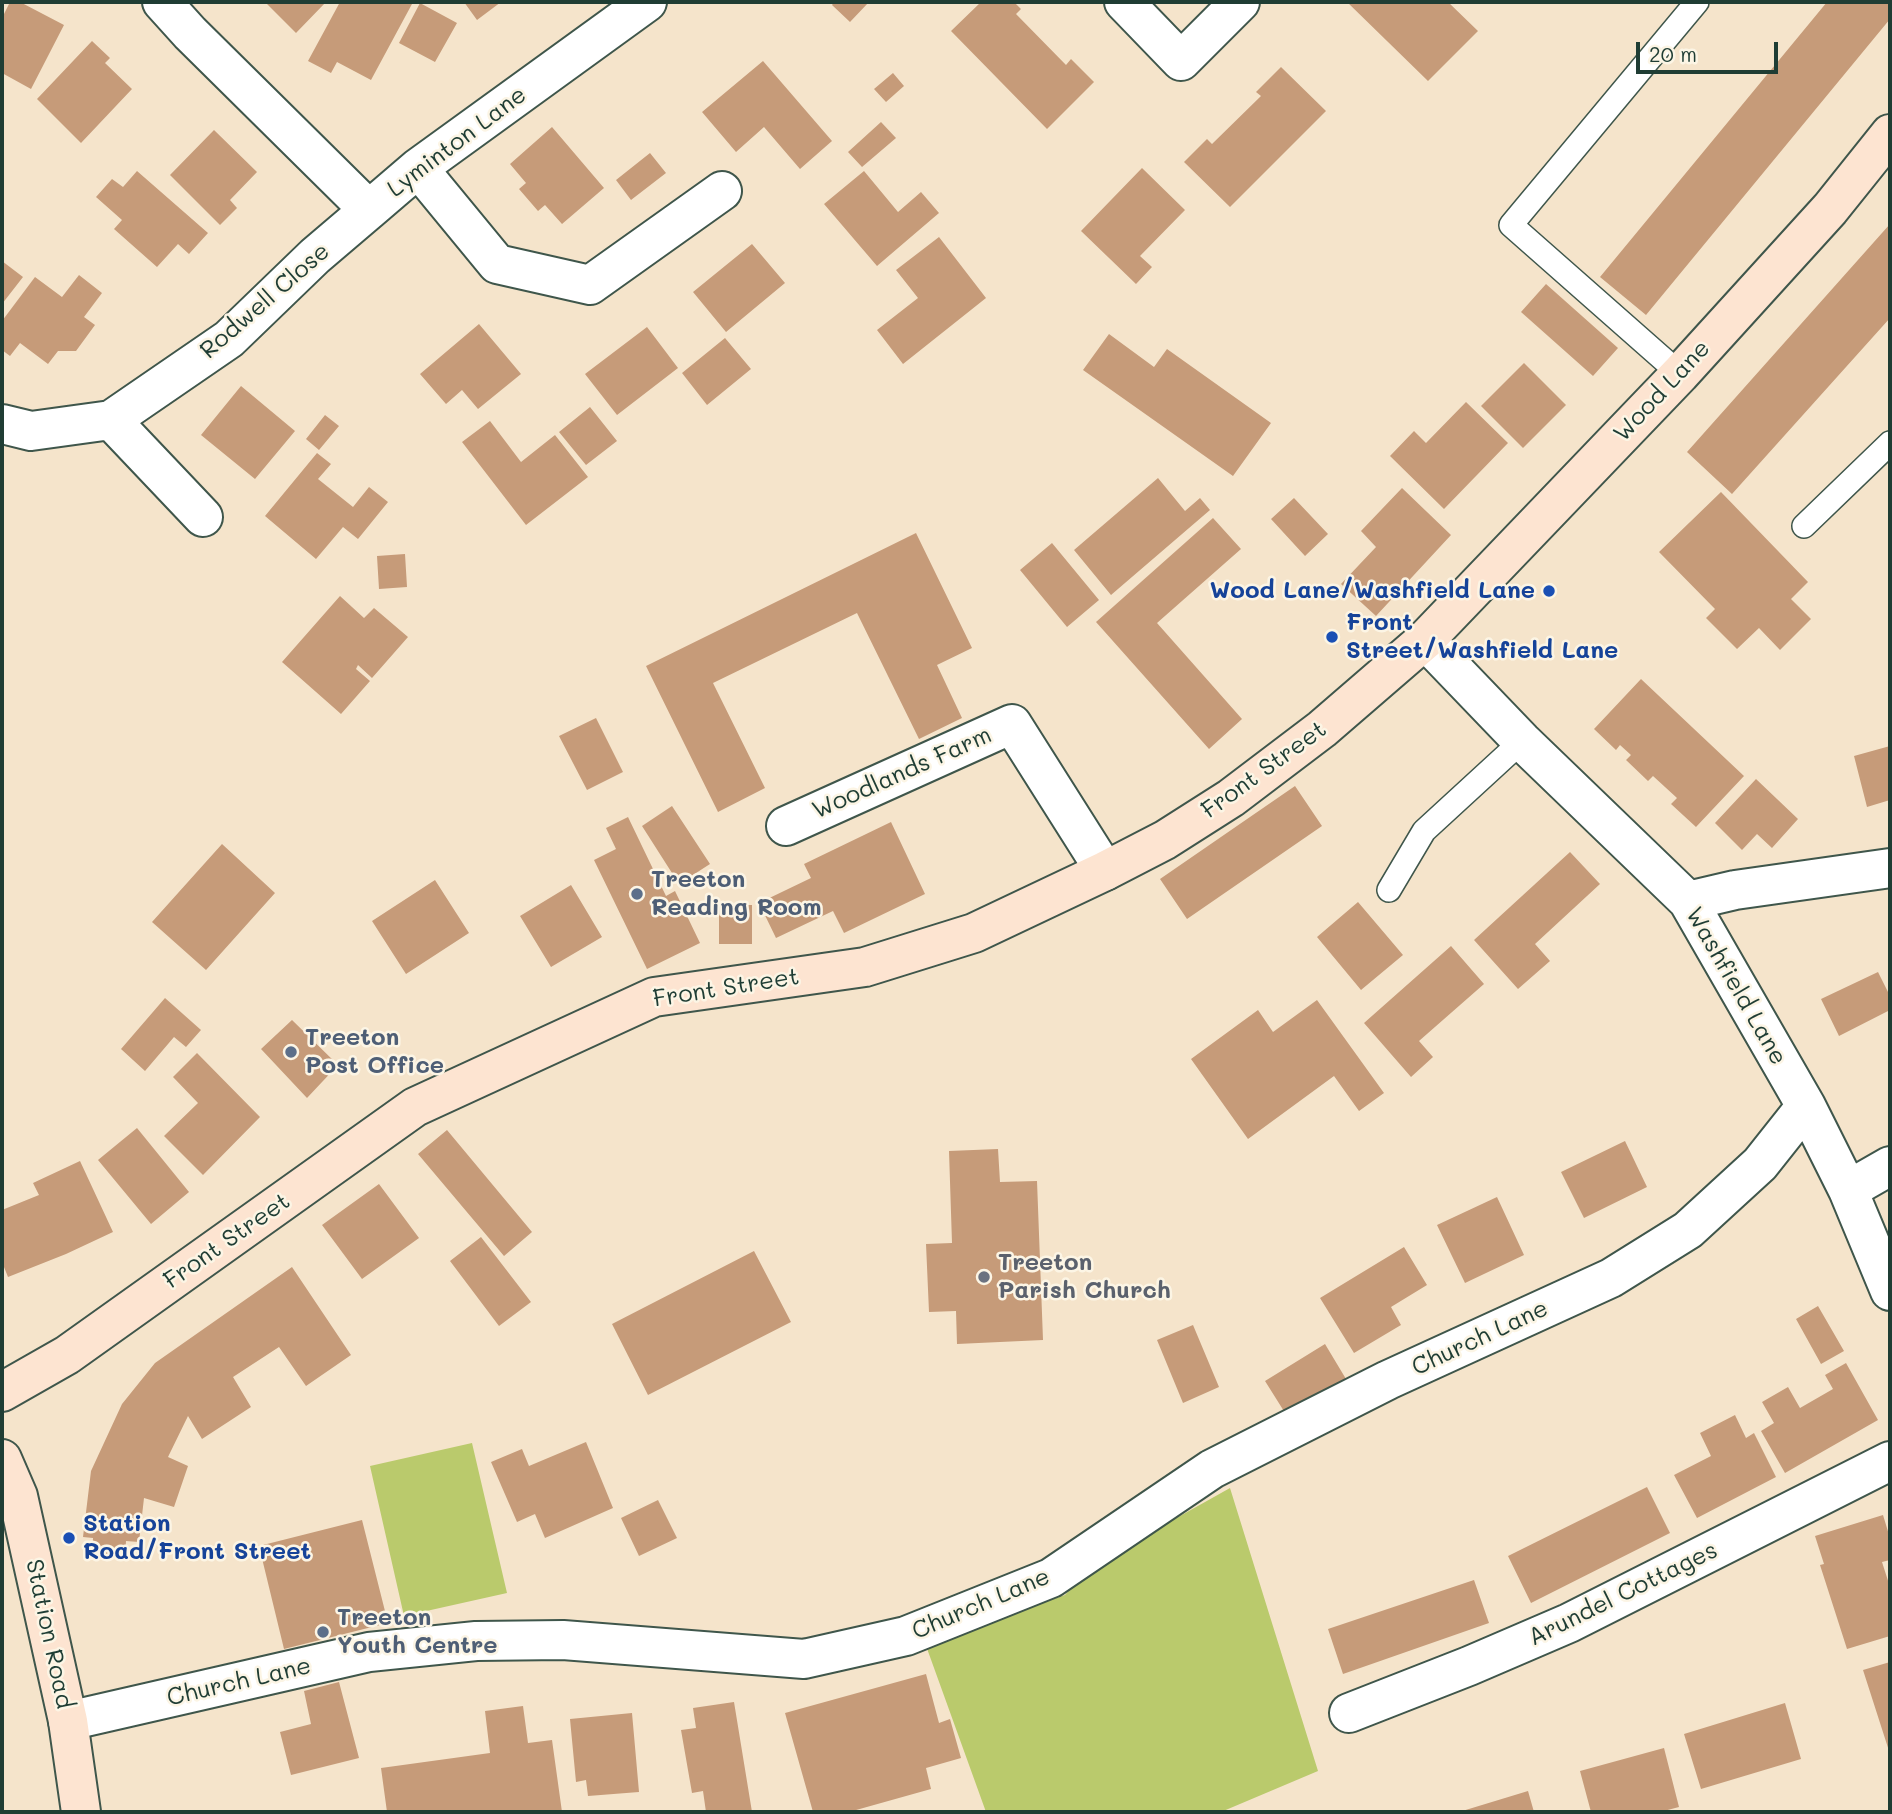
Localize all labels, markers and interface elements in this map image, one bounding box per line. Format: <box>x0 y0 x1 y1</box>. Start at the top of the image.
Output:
scale bar <box>1640 28 1782 72</box>
text: 20 m <box>1649 40 1697 67</box>
street label: Lyminton Lane <box>382 80 532 204</box>
street label: Rodwell Close <box>194 237 336 365</box>
street label: Wood Lane <box>1608 334 1716 448</box>
place label: Wood Lane/Washfield Lane <box>1210 577 1535 605</box>
marker: Wood Lane/Washfield Lane <box>1541 583 1557 599</box>
place label: Front Street/Washfield Lane <box>1346 609 1618 665</box>
marker: Front Street/Washfield Lane <box>1324 629 1340 645</box>
street label: Front Street <box>1196 715 1332 825</box>
street label: Woodlands Farm <box>808 721 996 825</box>
place label: Treeton Reading Room <box>651 866 821 922</box>
marker: Treeton Reading Room <box>629 886 645 902</box>
street label: Washfield Lane <box>1679 902 1793 1070</box>
street label: Front Street <box>651 962 801 1014</box>
place label: Treeton Post Office <box>305 1024 444 1080</box>
marker: Treeton Post Office <box>283 1044 299 1060</box>
street label: Front Street <box>158 1187 296 1295</box>
place label: Treeton Parish Church <box>998 1249 1171 1305</box>
marker: Treeton Parish Church <box>976 1269 992 1285</box>
street label: Church Lane <box>1407 1294 1553 1382</box>
place label: Station Road/Front Street <box>83 1510 311 1566</box>
marker: Station Road/Front Street <box>61 1530 77 1546</box>
street label: Arundel Cottages <box>1524 1536 1722 1652</box>
street label: Station Road <box>19 1557 79 1711</box>
street label: Church Lane <box>908 1562 1054 1646</box>
place label: Treeton Youth Centre <box>337 1604 498 1660</box>
marker: Treeton Youth Centre <box>315 1624 331 1640</box>
street label: Church Lane <box>164 1651 314 1713</box>

